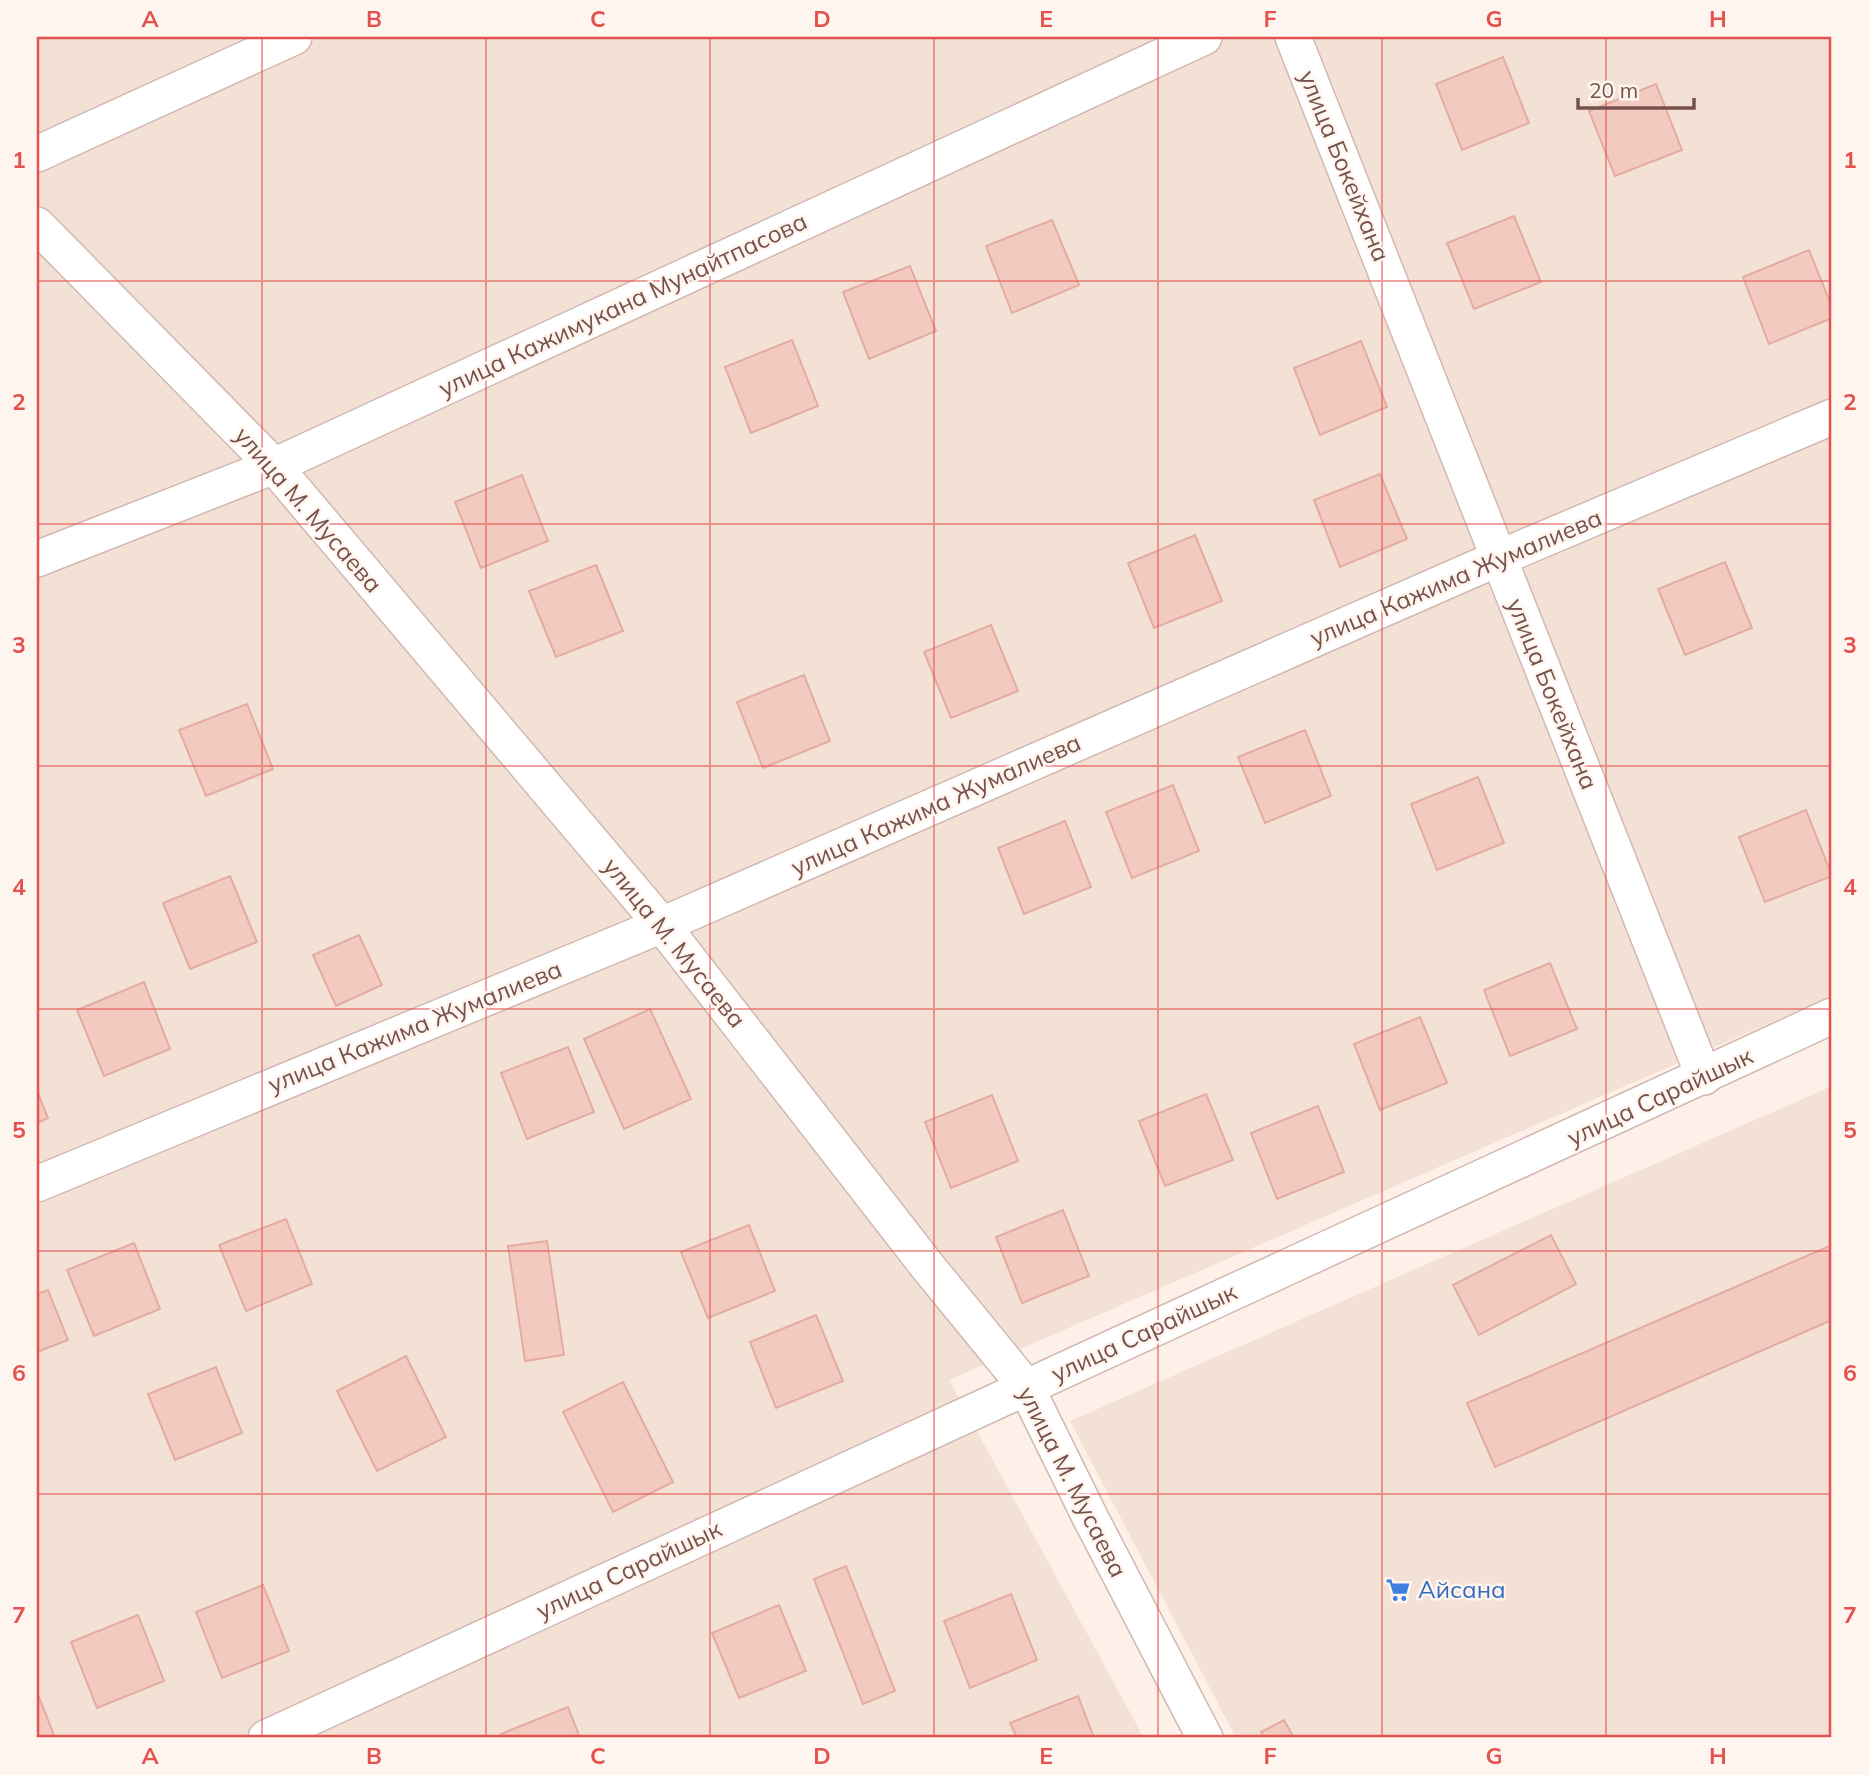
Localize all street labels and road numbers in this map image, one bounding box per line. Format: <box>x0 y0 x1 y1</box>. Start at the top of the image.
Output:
street label: улица Бокейхана <box>1293 66 1397 266</box>
street label: улица Кажимукана Мунайтпасова <box>434 205 812 403</box>
street label: улица М. Мусаева <box>229 420 389 598</box>
street label: улица Кажима Жумалиева <box>1305 502 1606 652</box>
street label: улица Бокейхана <box>1501 594 1605 794</box>
street label: улица Кажима Жумалиева <box>786 726 1085 882</box>
street label: улица М. Мусаева <box>597 851 753 1033</box>
street label: улица Кажима Жумалиева <box>263 953 566 1099</box>
street label: улица Сарайшык <box>1562 1040 1757 1152</box>
street label: улица Сарайшык <box>1046 1276 1241 1388</box>
street label: улица М. Мусаева <box>1012 1381 1134 1582</box>
street label: улица Сарайшык <box>531 1513 726 1625</box>

